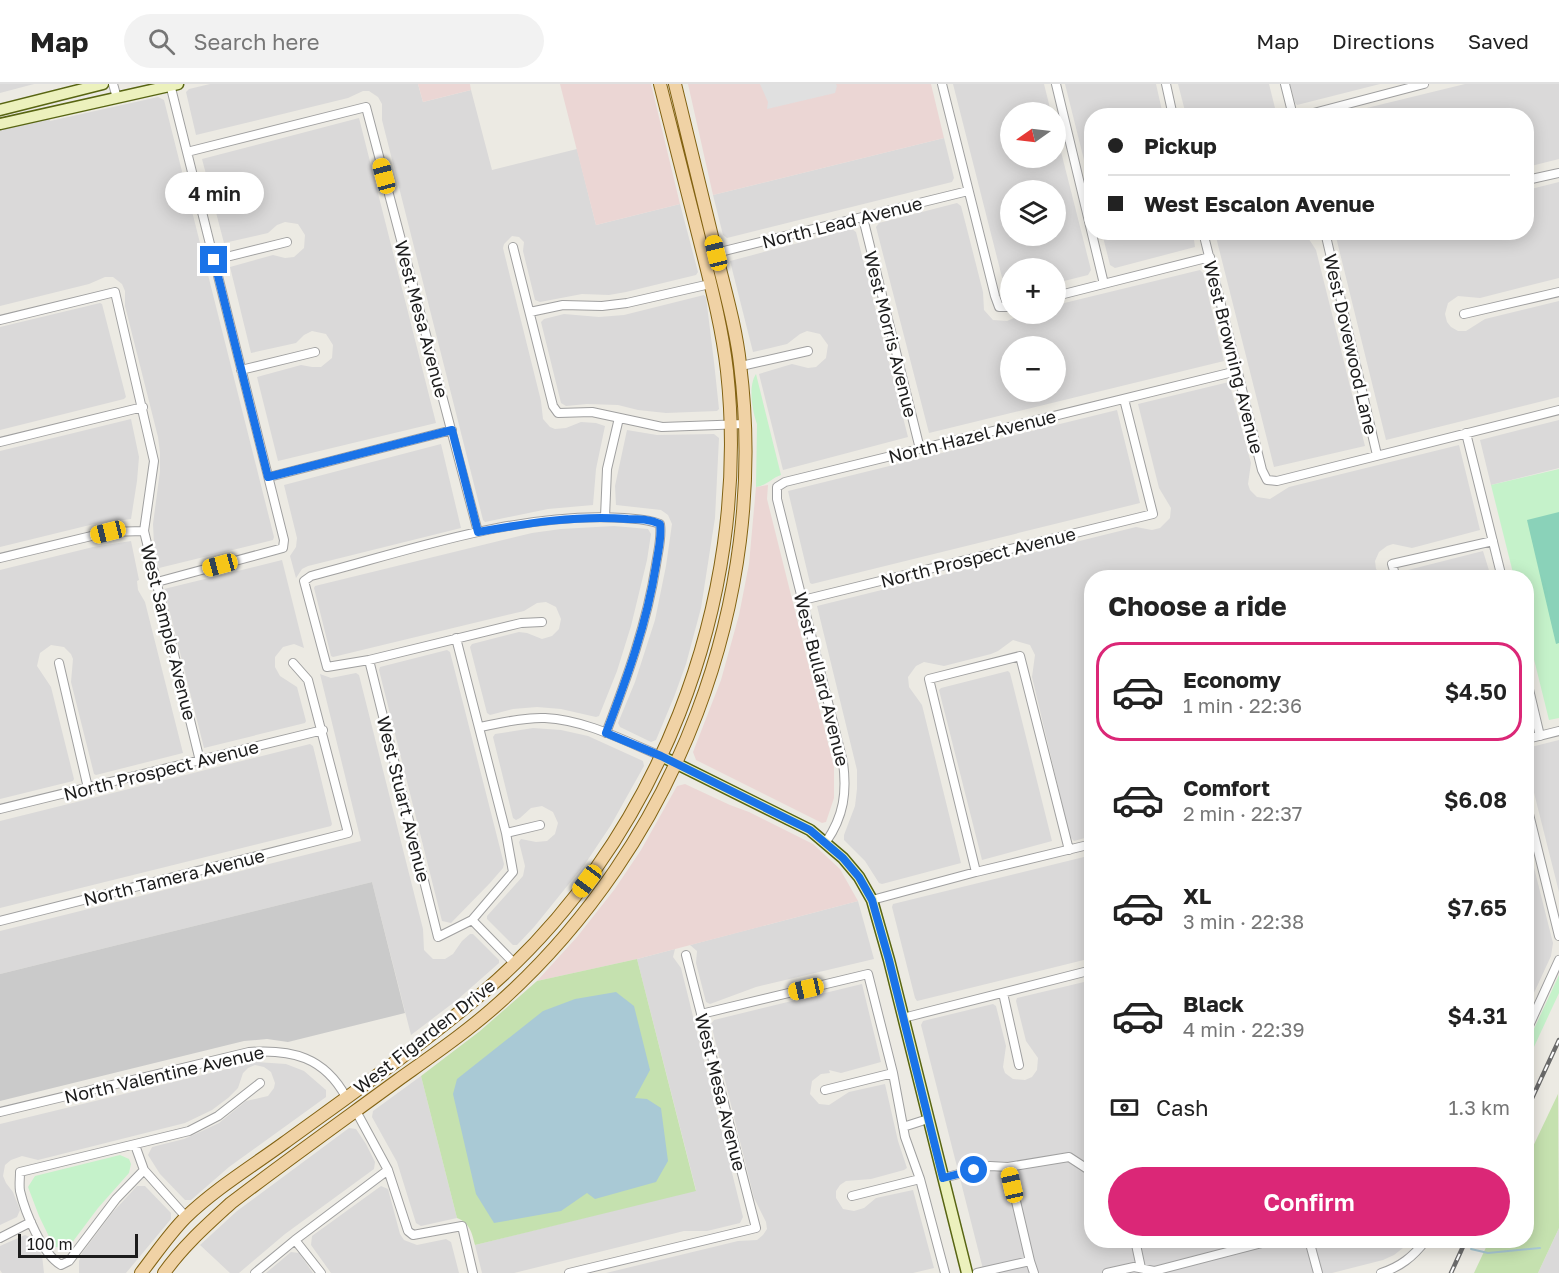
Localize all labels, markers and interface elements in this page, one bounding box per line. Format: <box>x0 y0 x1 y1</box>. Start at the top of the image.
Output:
search box <box>124 14 544 68</box>
text: Map <box>30 25 88 58</box>
icon: search <box>145 25 178 58</box>
text: Search here <box>193 28 319 55</box>
text: Map <box>1256 28 1299 54</box>
text: Directions <box>1332 28 1435 54</box>
text: Saved <box>1468 28 1529 54</box>
north arrow <box>1000 102 1066 168</box>
map controls <box>1000 102 1066 402</box>
text: Pickup <box>1144 132 1217 159</box>
car <box>371 156 397 196</box>
callout: 4 min <box>164 173 264 215</box>
button: layers <box>1000 180 1066 246</box>
text: 4 min <box>188 181 241 205</box>
text: West Escalon Avenue <box>1144 190 1375 217</box>
street label: North Lead Avenue <box>760 191 924 253</box>
car <box>703 233 729 273</box>
street label: West Mesa Avenue <box>390 238 454 400</box>
route end <box>200 246 227 273</box>
street label: West Morris Avenue <box>860 248 922 420</box>
street label: West Dovewood Lane <box>1319 251 1383 437</box>
button: + <box>1000 258 1066 324</box>
street label: West Browning Avenue <box>1199 258 1269 456</box>
button: − <box>1000 336 1066 402</box>
street label: North Hazel Avenue <box>886 405 1058 467</box>
car <box>88 519 128 545</box>
street label: North Prospect Avenue <box>878 522 1078 592</box>
street label: West Sample Avenue <box>136 542 202 722</box>
car <box>200 552 240 578</box>
street label: West Bullard Avenue <box>790 590 854 768</box>
text: Choose a ride <box>1108 590 1287 622</box>
icon: car <box>1111 665 1165 719</box>
text: Economy <box>1183 666 1281 693</box>
text: $4.50 <box>1445 678 1507 705</box>
text: 1 min · 22:36 <box>1183 693 1302 717</box>
street label: West Stuart Avenue <box>373 714 435 884</box>
street label: North Prospect Avenue <box>61 735 261 805</box>
icon: car <box>1111 773 1165 827</box>
text: Comfort <box>1183 774 1270 801</box>
text: $6.08 <box>1444 786 1507 813</box>
text: 2 min · 22:37 <box>1183 801 1302 825</box>
street label: North Tamera Avenue <box>81 844 267 910</box>
car <box>569 861 605 901</box>
icon: car <box>1111 881 1165 935</box>
text: XL <box>1183 882 1211 909</box>
text: $7.65 <box>1447 894 1507 921</box>
text: 3 min · 22:38 <box>1183 909 1304 933</box>
street label: West Figarden Drive <box>349 974 499 1098</box>
car <box>786 976 826 1002</box>
icon: car <box>1111 989 1165 1043</box>
text: Black <box>1183 990 1244 1017</box>
text: $4.31 <box>1447 1002 1507 1029</box>
street label: West Mesa Avenue <box>691 1011 751 1173</box>
text: 4 min · 22:39 <box>1183 1017 1305 1041</box>
street label: North Valentine Avenue <box>62 1040 266 1108</box>
icon: cash <box>1108 1091 1141 1124</box>
text: Cash <box>1156 1094 1209 1121</box>
text: 1.3 km <box>1449 1095 1510 1119</box>
route start <box>960 1156 987 1183</box>
car <box>999 1165 1025 1205</box>
button: Confirm <box>1108 1167 1510 1236</box>
scale bar <box>18 1231 138 1258</box>
text: 100 m <box>27 1234 73 1254</box>

